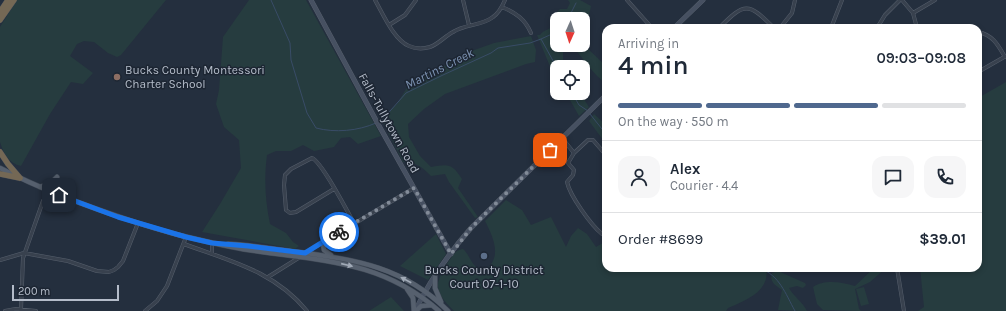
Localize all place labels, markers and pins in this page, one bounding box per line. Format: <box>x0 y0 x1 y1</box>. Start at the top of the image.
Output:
place label: Bucks County Montessori Charter School <box>125 63 265 91</box>
marker: Bucks County Montessori Charter School <box>112 72 122 82</box>
pin <box>533 133 567 167</box>
pin <box>42 178 76 212</box>
marker: Bucks County District Court 07-1-10 <box>479 251 489 261</box>
place label: Bucks County District Court 07-1-10 <box>424 263 544 291</box>

